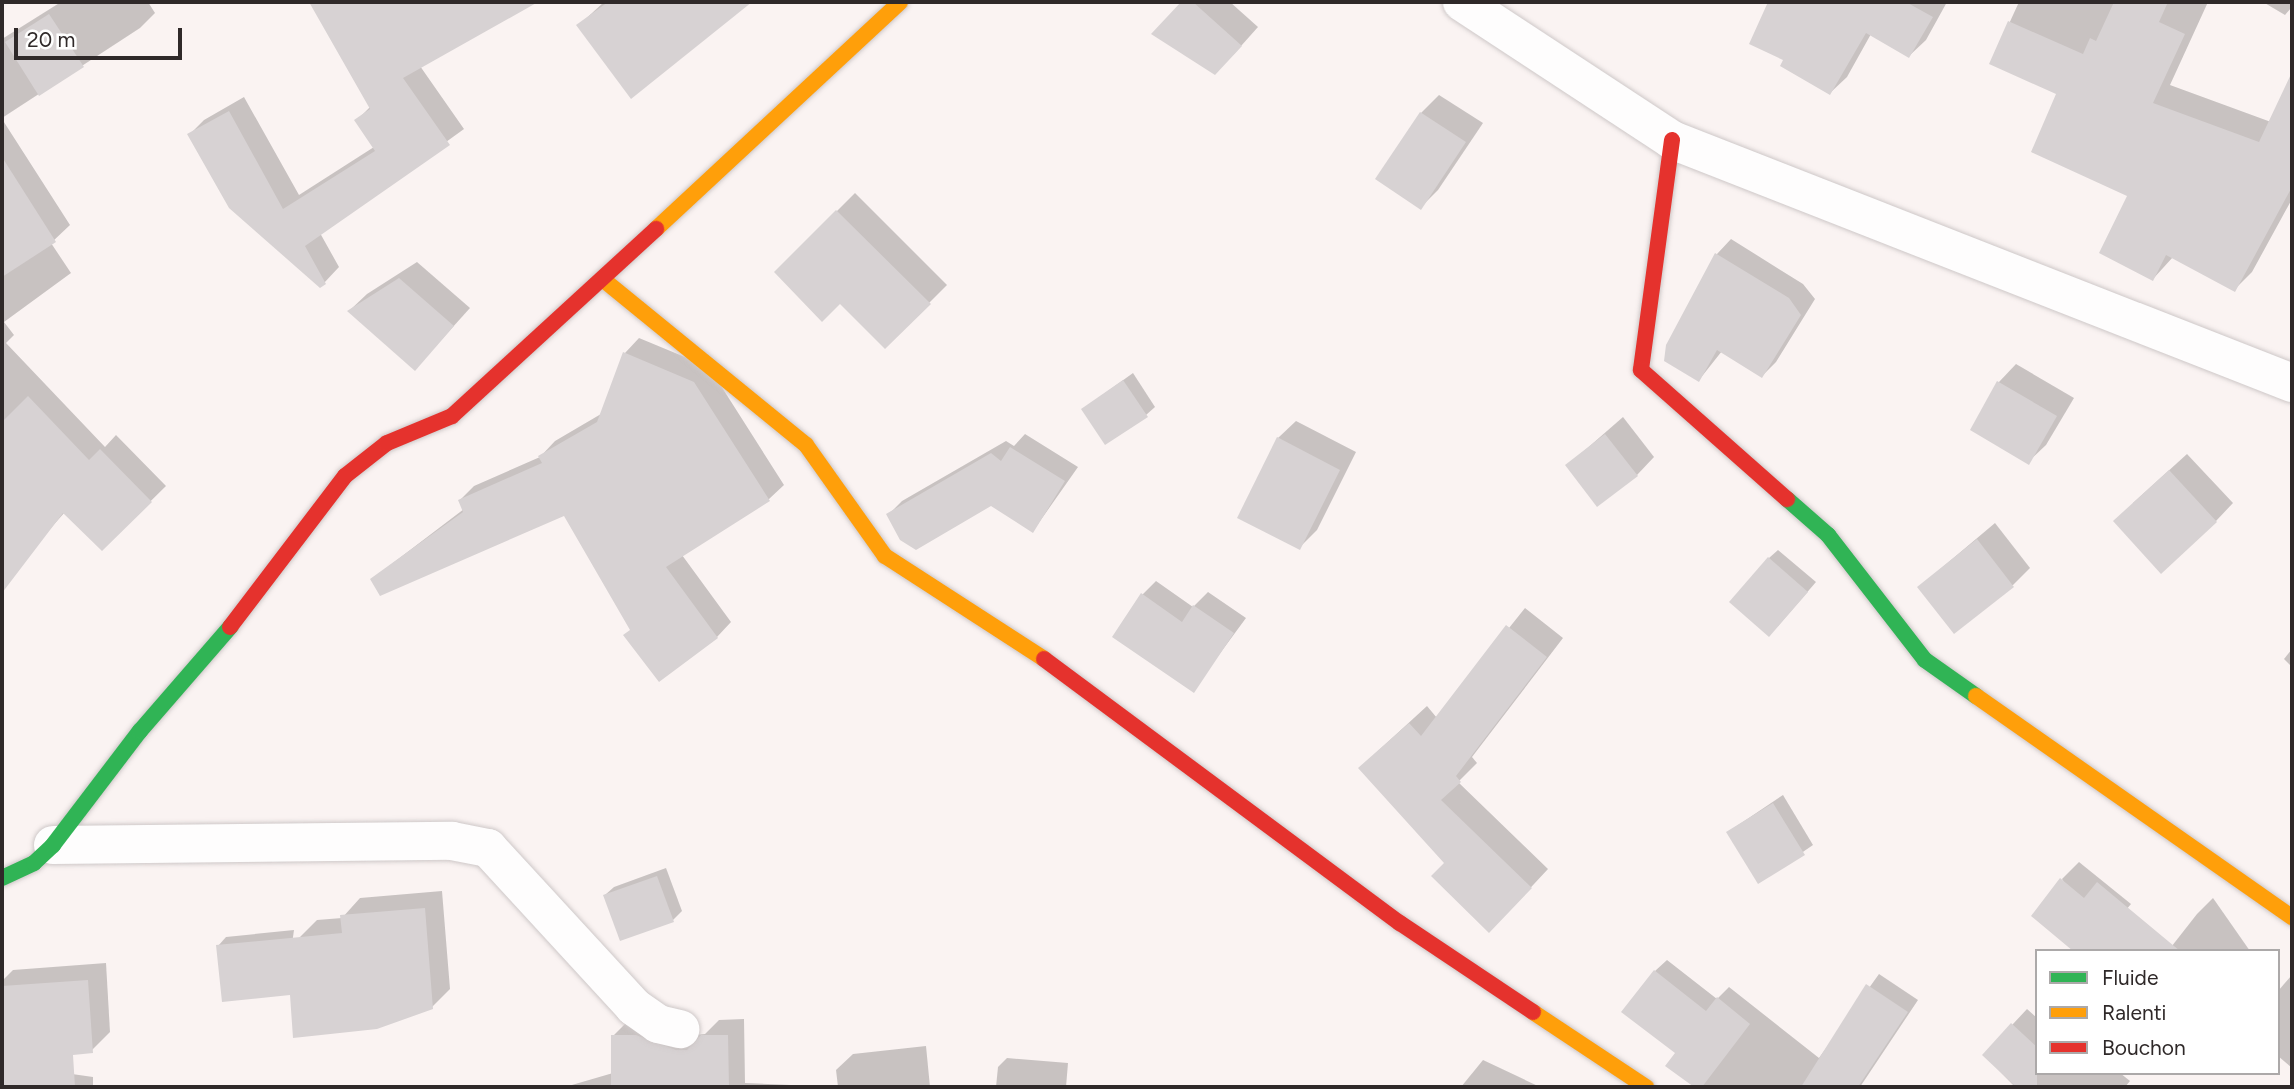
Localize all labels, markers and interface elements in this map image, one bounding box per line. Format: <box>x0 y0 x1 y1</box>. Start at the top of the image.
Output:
scale bar <box>18 14 186 58</box>
text: 20 m <box>27 27 75 52</box>
legend <box>2035 949 2280 1075</box>
text: Fluide <box>2102 965 2158 990</box>
text: Ralenti <box>2102 1000 2166 1025</box>
text: Bouchon <box>2102 1035 2186 1060</box>

